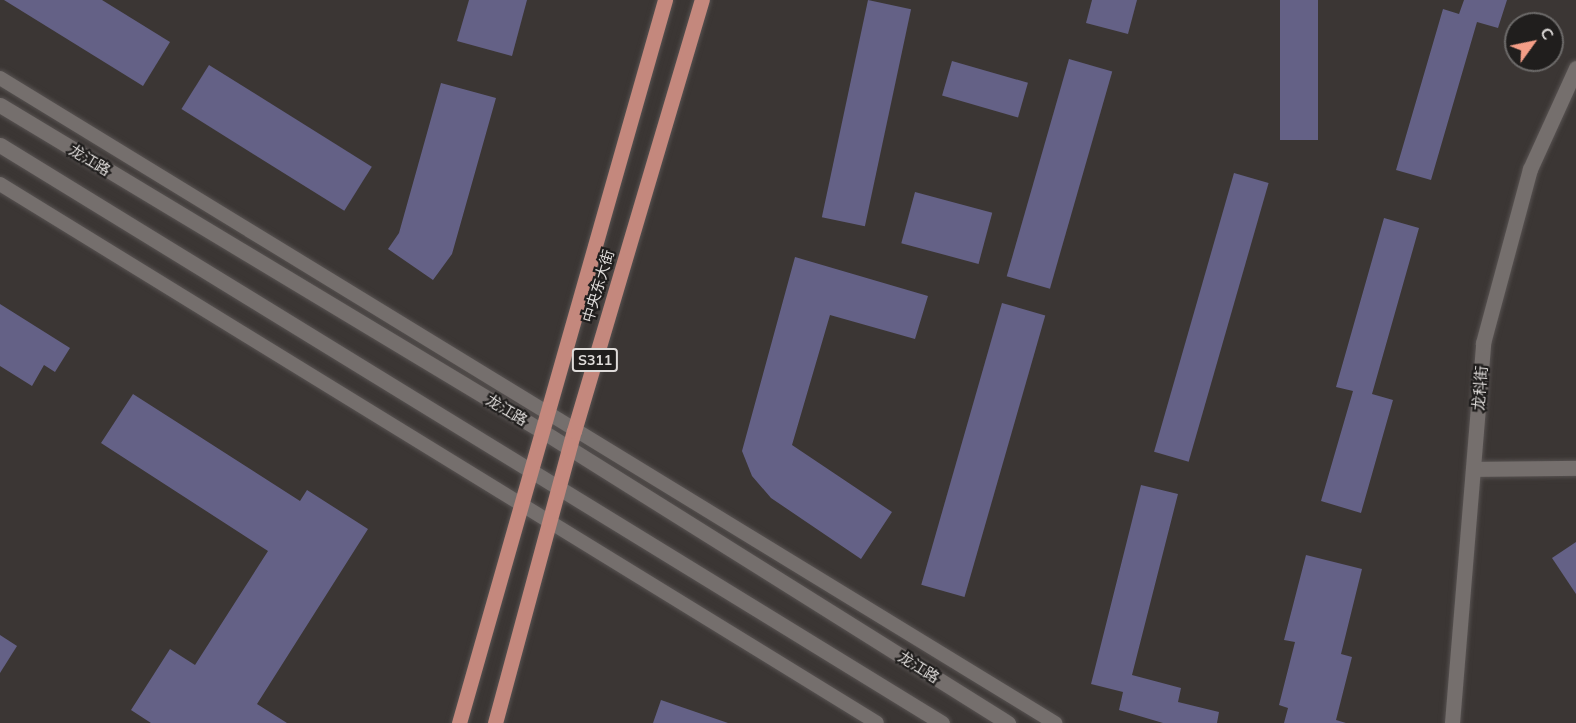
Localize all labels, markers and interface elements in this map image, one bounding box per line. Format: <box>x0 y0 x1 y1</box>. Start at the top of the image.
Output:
north arrow <box>1504 12 1564 72</box>
text: С <box>1536 23 1559 43</box>
street label: 龙江路 <box>66 141 114 179</box>
street label: 中央东大街 <box>578 248 618 324</box>
road number: S311 <box>571 349 619 371</box>
street label: 龙科街 <box>1469 365 1491 411</box>
street label: 龙江路 <box>483 391 531 429</box>
street label: 龙江路 <box>895 647 943 687</box>

